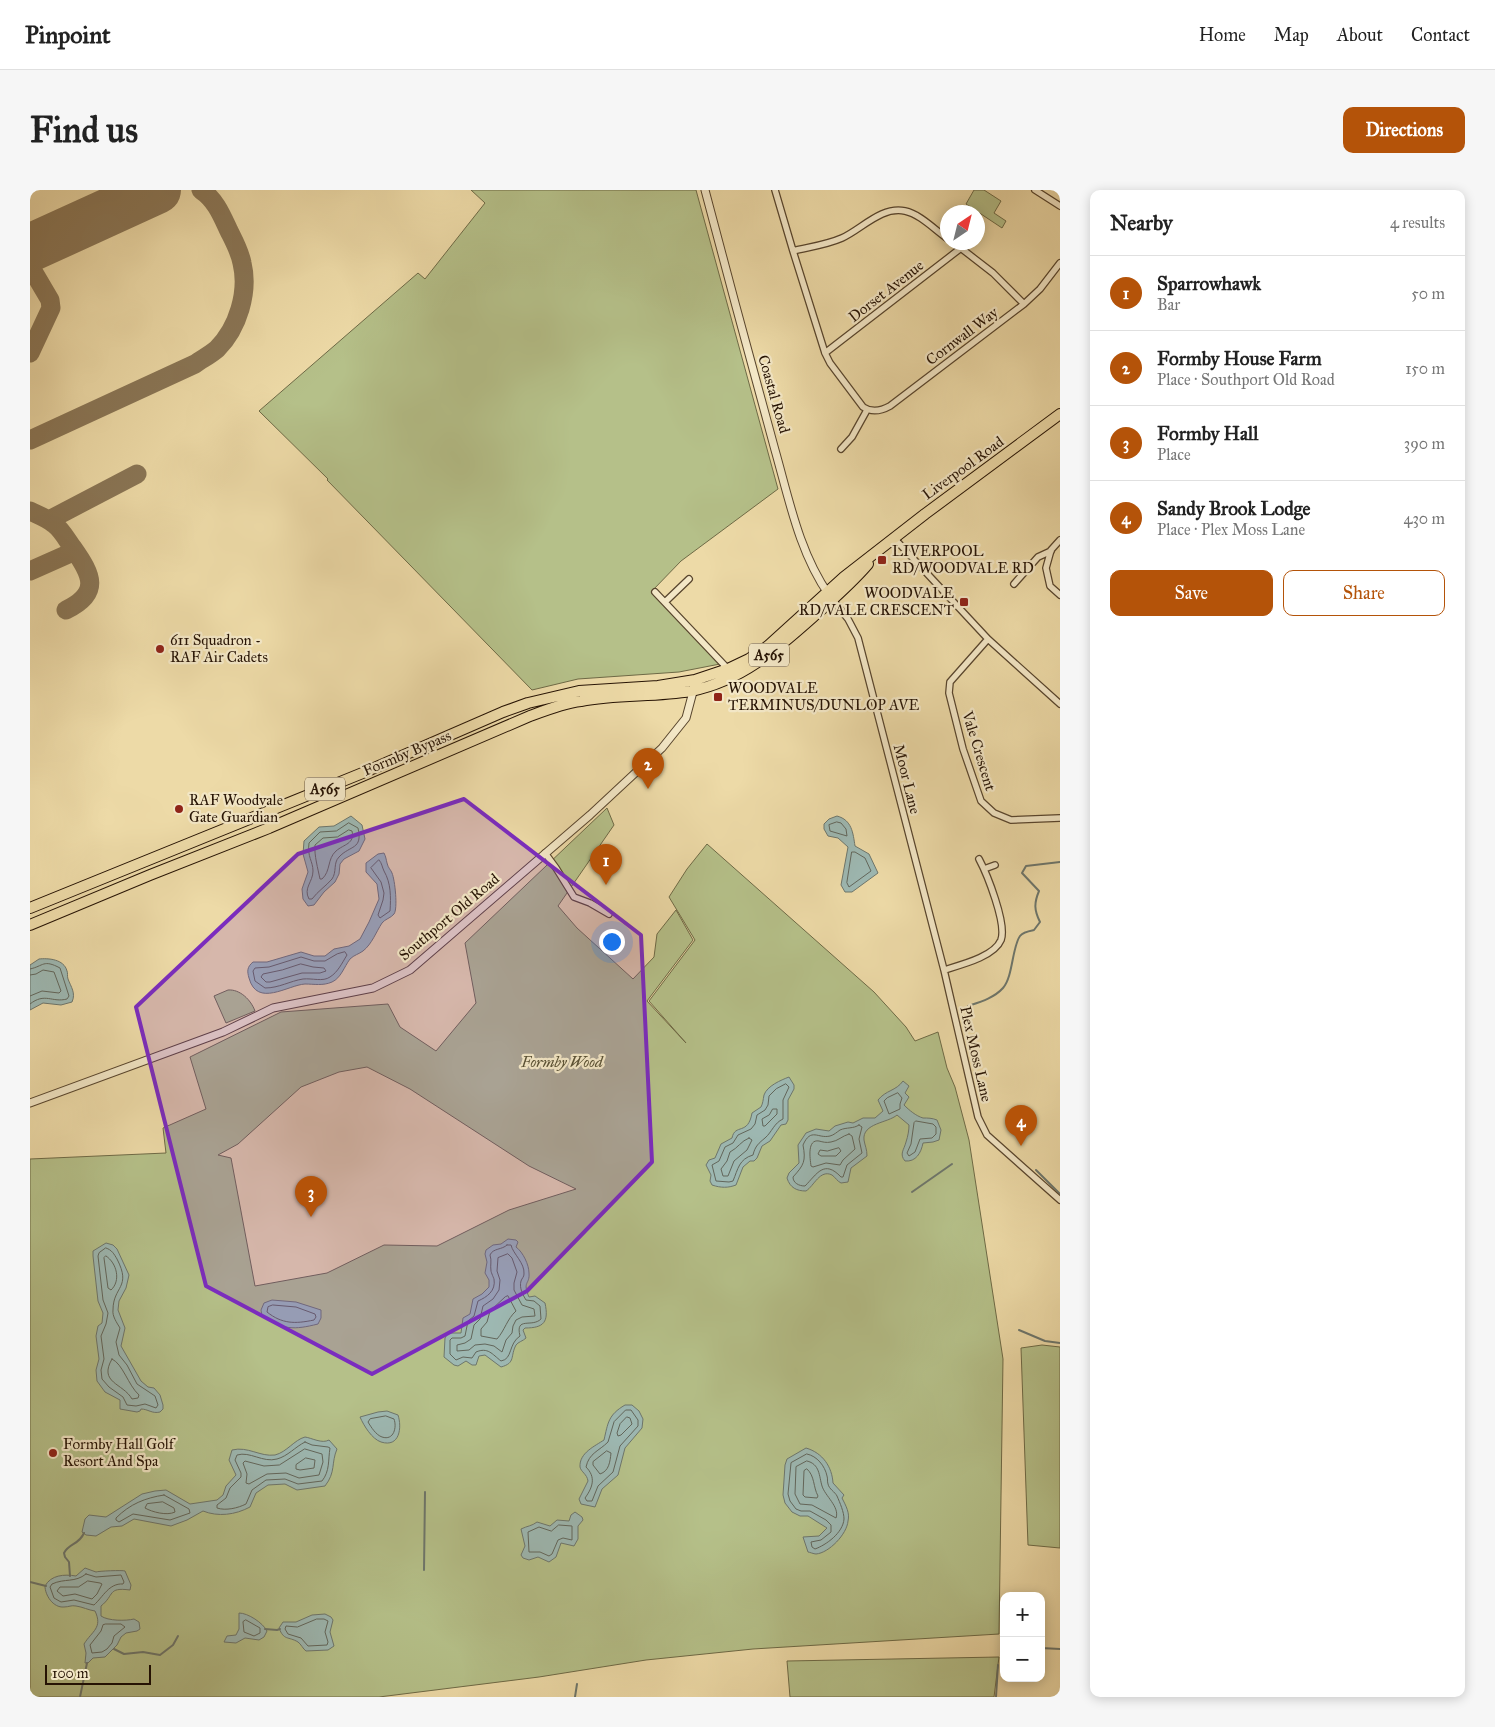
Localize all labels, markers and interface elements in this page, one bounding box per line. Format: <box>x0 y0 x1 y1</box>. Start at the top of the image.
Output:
text: Pinpoint <box>25 20 111 50</box>
text: Home <box>1199 24 1246 46</box>
text: Map <box>1274 24 1309 46</box>
text: About <box>1337 24 1383 46</box>
text: Contact <box>1411 24 1470 46</box>
button: Directions <box>1343 107 1465 153</box>
text: Find us <box>30 109 138 152</box>
north arrow <box>940 205 985 250</box>
text: Nearby <box>1110 210 1173 236</box>
text: 4 results <box>1390 213 1445 232</box>
street label: Dorset Avenue <box>845 256 927 326</box>
text: Sparrowhawk <box>1157 272 1261 295</box>
text: 1 <box>1123 284 1129 303</box>
text: 50 m <box>1411 284 1445 303</box>
text: Bar <box>1157 295 1180 314</box>
street label: Cornwall Way <box>922 302 1002 369</box>
text: Formby House Farm <box>1157 347 1322 370</box>
street label: Coastal Road <box>754 353 794 436</box>
text: 2 <box>1122 359 1130 378</box>
text: 150 m <box>1405 359 1445 378</box>
text: Place · Southport Old Road <box>1157 370 1335 389</box>
text: Formby Hall <box>1157 422 1258 445</box>
street label: Liverpool Road <box>919 432 1007 503</box>
text: 3 <box>1123 434 1129 453</box>
text: 390 m <box>1404 434 1445 453</box>
text: Place <box>1157 445 1191 464</box>
text: Sandy Brook Lodge <box>1157 497 1310 520</box>
text: 4 <box>1122 509 1130 528</box>
text: 430 m <box>1403 509 1445 528</box>
text: Place · Plex Moss Lane <box>1157 520 1305 539</box>
place label: LIVERPOOL RD/WOODVALE RD <box>892 542 1034 577</box>
marker: LIVERPOOL RD/WOODVALE RD <box>876 554 888 566</box>
button: Save <box>1110 570 1273 616</box>
button: Share <box>1283 570 1445 616</box>
place label: WOODVALE RD/VALE CRESCENT <box>799 584 954 619</box>
marker: WOODVALE RD/VALE CRESCENT <box>958 596 970 608</box>
place label: 611 Squadron - RAF Air Cadets <box>170 631 268 666</box>
marker: 611 Squadron - RAF Air Cadets <box>154 643 166 655</box>
road number: A565 <box>749 644 789 666</box>
place label: WOODVALE TERMINUS/DUNLOP AVE <box>728 679 919 714</box>
marker: WOODVALE TERMINUS/DUNLOP AVE <box>712 691 724 703</box>
street label: Vale Crescent <box>958 708 1000 794</box>
street label: Formby Bypass <box>360 726 454 780</box>
street label: Moor Lane <box>890 742 924 816</box>
pin: 2 <box>632 748 664 789</box>
road number: A565 <box>305 778 345 800</box>
place label: RAF Woodvale Gate Guardian <box>189 791 283 826</box>
marker: RAF Woodvale Gate Guardian <box>173 803 185 815</box>
pin: 1 <box>590 844 622 885</box>
street label: Southport Old Road <box>395 869 503 964</box>
your location <box>599 929 625 955</box>
street label: Plex Moss Lane <box>956 1004 996 1104</box>
park label: Formby Wood <box>520 1053 604 1071</box>
pin: 4 <box>1005 1105 1037 1146</box>
pin: 3 <box>295 1176 327 1217</box>
place label: Formby Hall Golf Resort And Spa <box>63 1435 177 1470</box>
marker: Formby Hall Golf Resort And Spa <box>47 1447 59 1459</box>
map controls <box>1000 1592 1045 1682</box>
button: + <box>1000 1592 1045 1637</box>
button: − <box>1000 1637 1045 1682</box>
scale bar <box>45 1662 151 1685</box>
text: 100 m <box>52 1665 89 1682</box>

